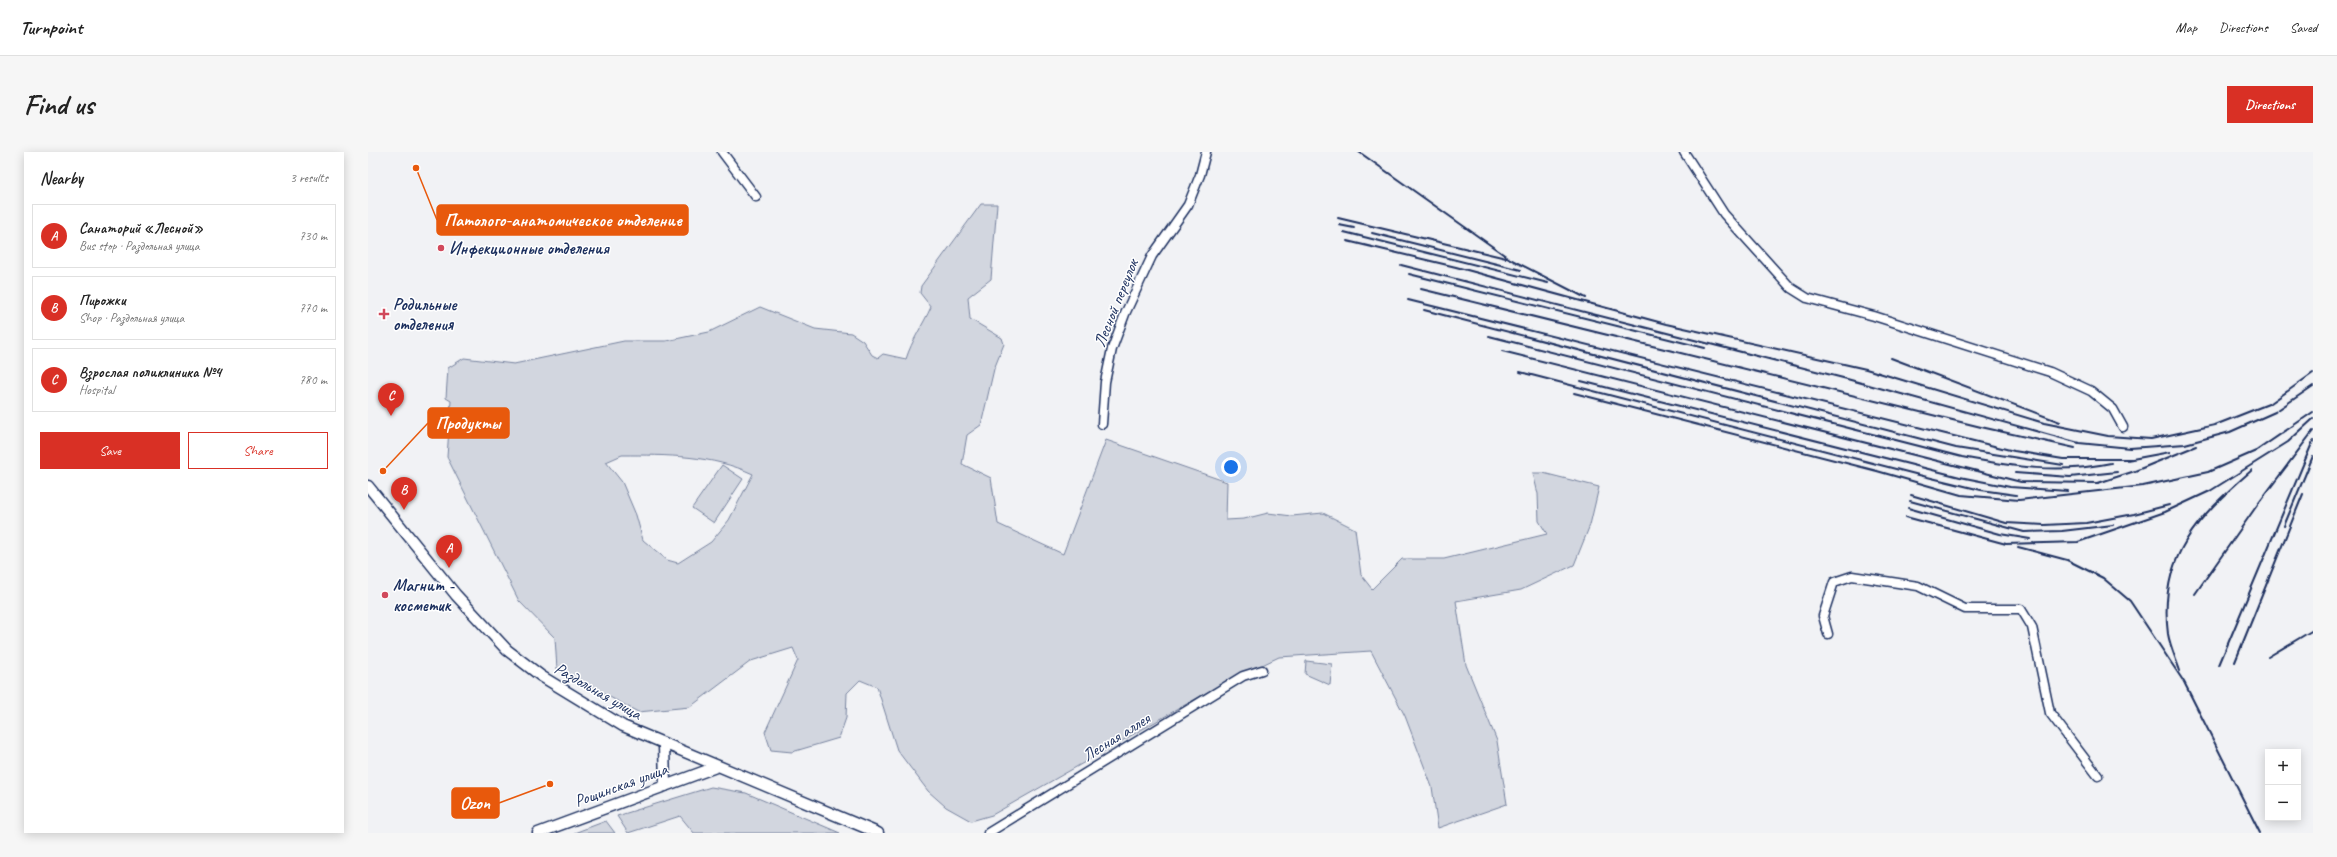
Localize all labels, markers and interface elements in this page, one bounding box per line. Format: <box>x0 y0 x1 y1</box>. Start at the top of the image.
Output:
text: Turnpoint <box>20 16 82 40</box>
text: Map <box>2176 19 2197 36</box>
text: Directions <box>2219 19 2268 36</box>
text: Saved <box>2290 19 2317 36</box>
button: Directions <box>2227 86 2313 123</box>
text: Find us <box>24 87 94 122</box>
text: Nearby <box>40 168 83 189</box>
text: 3 results <box>290 170 328 186</box>
callout: Патолого-анатомическое отделение <box>437 205 688 235</box>
text: Патолого-анатомическое отделение <box>444 209 683 231</box>
text: Санаторий «Лесной» <box>79 219 203 238</box>
text: A <box>51 228 57 244</box>
text: 730 m <box>299 228 327 244</box>
text: Bus stop · Раздольная улица <box>79 238 199 254</box>
place label: Инфекционные отделения <box>449 238 610 259</box>
marker: Инфекционные отделения <box>436 243 446 253</box>
street label: Лесной переулок <box>1089 255 1144 350</box>
text: Пирожки <box>79 291 126 310</box>
place label: Родильные отделения <box>393 294 458 335</box>
text: B <box>51 300 57 316</box>
text: 770 m <box>299 300 327 316</box>
marker: Родильные отделения <box>378 308 390 320</box>
text: Shop · Раздольная улица <box>79 310 184 326</box>
text: Взрослая поликлиника №4 <box>79 363 221 382</box>
text: C <box>51 372 57 388</box>
text: 780 m <box>299 372 327 388</box>
text: Hospital <box>79 382 115 398</box>
pin: C <box>378 383 404 416</box>
callout: Продукты <box>428 408 509 438</box>
text: Продукты <box>436 412 502 434</box>
button: Save <box>40 432 180 469</box>
button: Share <box>188 432 328 469</box>
your location <box>1221 457 1241 477</box>
pin: B <box>391 477 417 510</box>
pin: A <box>436 535 462 568</box>
place label: Магнит - косметик <box>393 575 455 616</box>
marker: Магнит - косметик <box>380 590 390 600</box>
street label: Раздольная улица <box>550 658 647 726</box>
street label: Лесная аллея <box>1078 707 1155 766</box>
map controls <box>2265 749 2301 821</box>
button: + <box>2265 749 2301 785</box>
street label: Рощинская улица <box>572 758 672 812</box>
button: − <box>2265 785 2301 821</box>
callout: Ozon <box>452 788 499 818</box>
text: Ozon <box>460 792 491 814</box>

